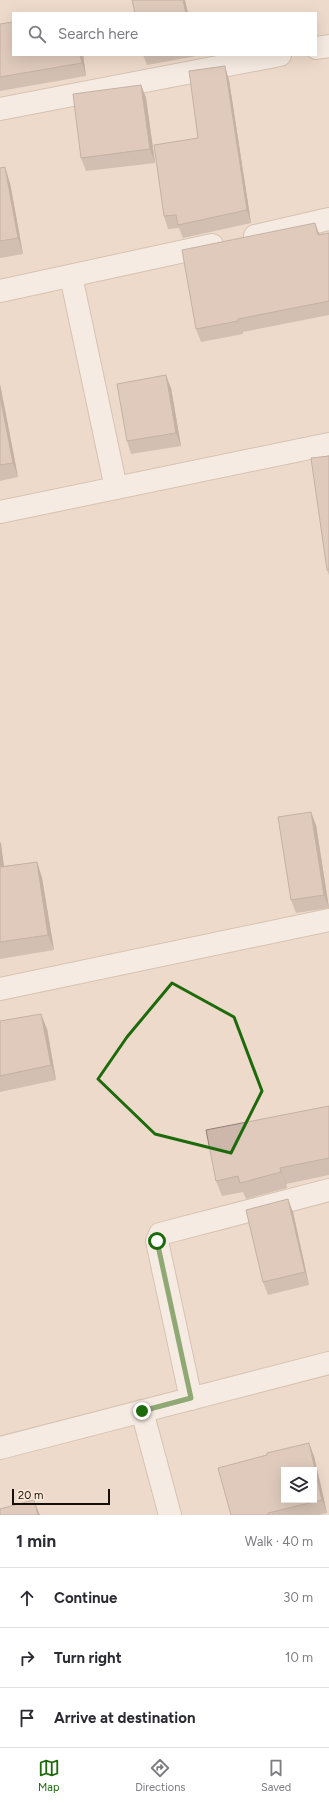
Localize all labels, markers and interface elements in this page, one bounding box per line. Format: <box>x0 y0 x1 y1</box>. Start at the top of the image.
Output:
search box <box>12 12 317 56</box>
icon: search <box>26 23 48 45</box>
text: Search here <box>58 25 138 43</box>
route start <box>148 1232 166 1250</box>
route end <box>133 1402 151 1420</box>
map controls <box>281 1467 317 1503</box>
button: layers <box>281 1467 317 1503</box>
scale bar <box>12 1487 110 1506</box>
text: 20 m <box>18 1489 43 1502</box>
text: 1 min <box>16 1531 56 1551</box>
text: Walk · 40 m <box>245 1534 313 1549</box>
icon: ahead <box>16 1587 38 1609</box>
text: Continue <box>54 1589 117 1607</box>
text: 30 m <box>283 1590 313 1605</box>
icon: right <box>16 1647 38 1669</box>
text: Turn right <box>54 1649 122 1667</box>
text: 10 m <box>285 1650 313 1665</box>
icon: arrive <box>16 1707 38 1729</box>
text: Arrive at destination <box>54 1709 195 1727</box>
tab: Map <box>38 1757 60 1794</box>
tab: Directions <box>135 1757 185 1794</box>
tab: Saved <box>261 1757 291 1794</box>

